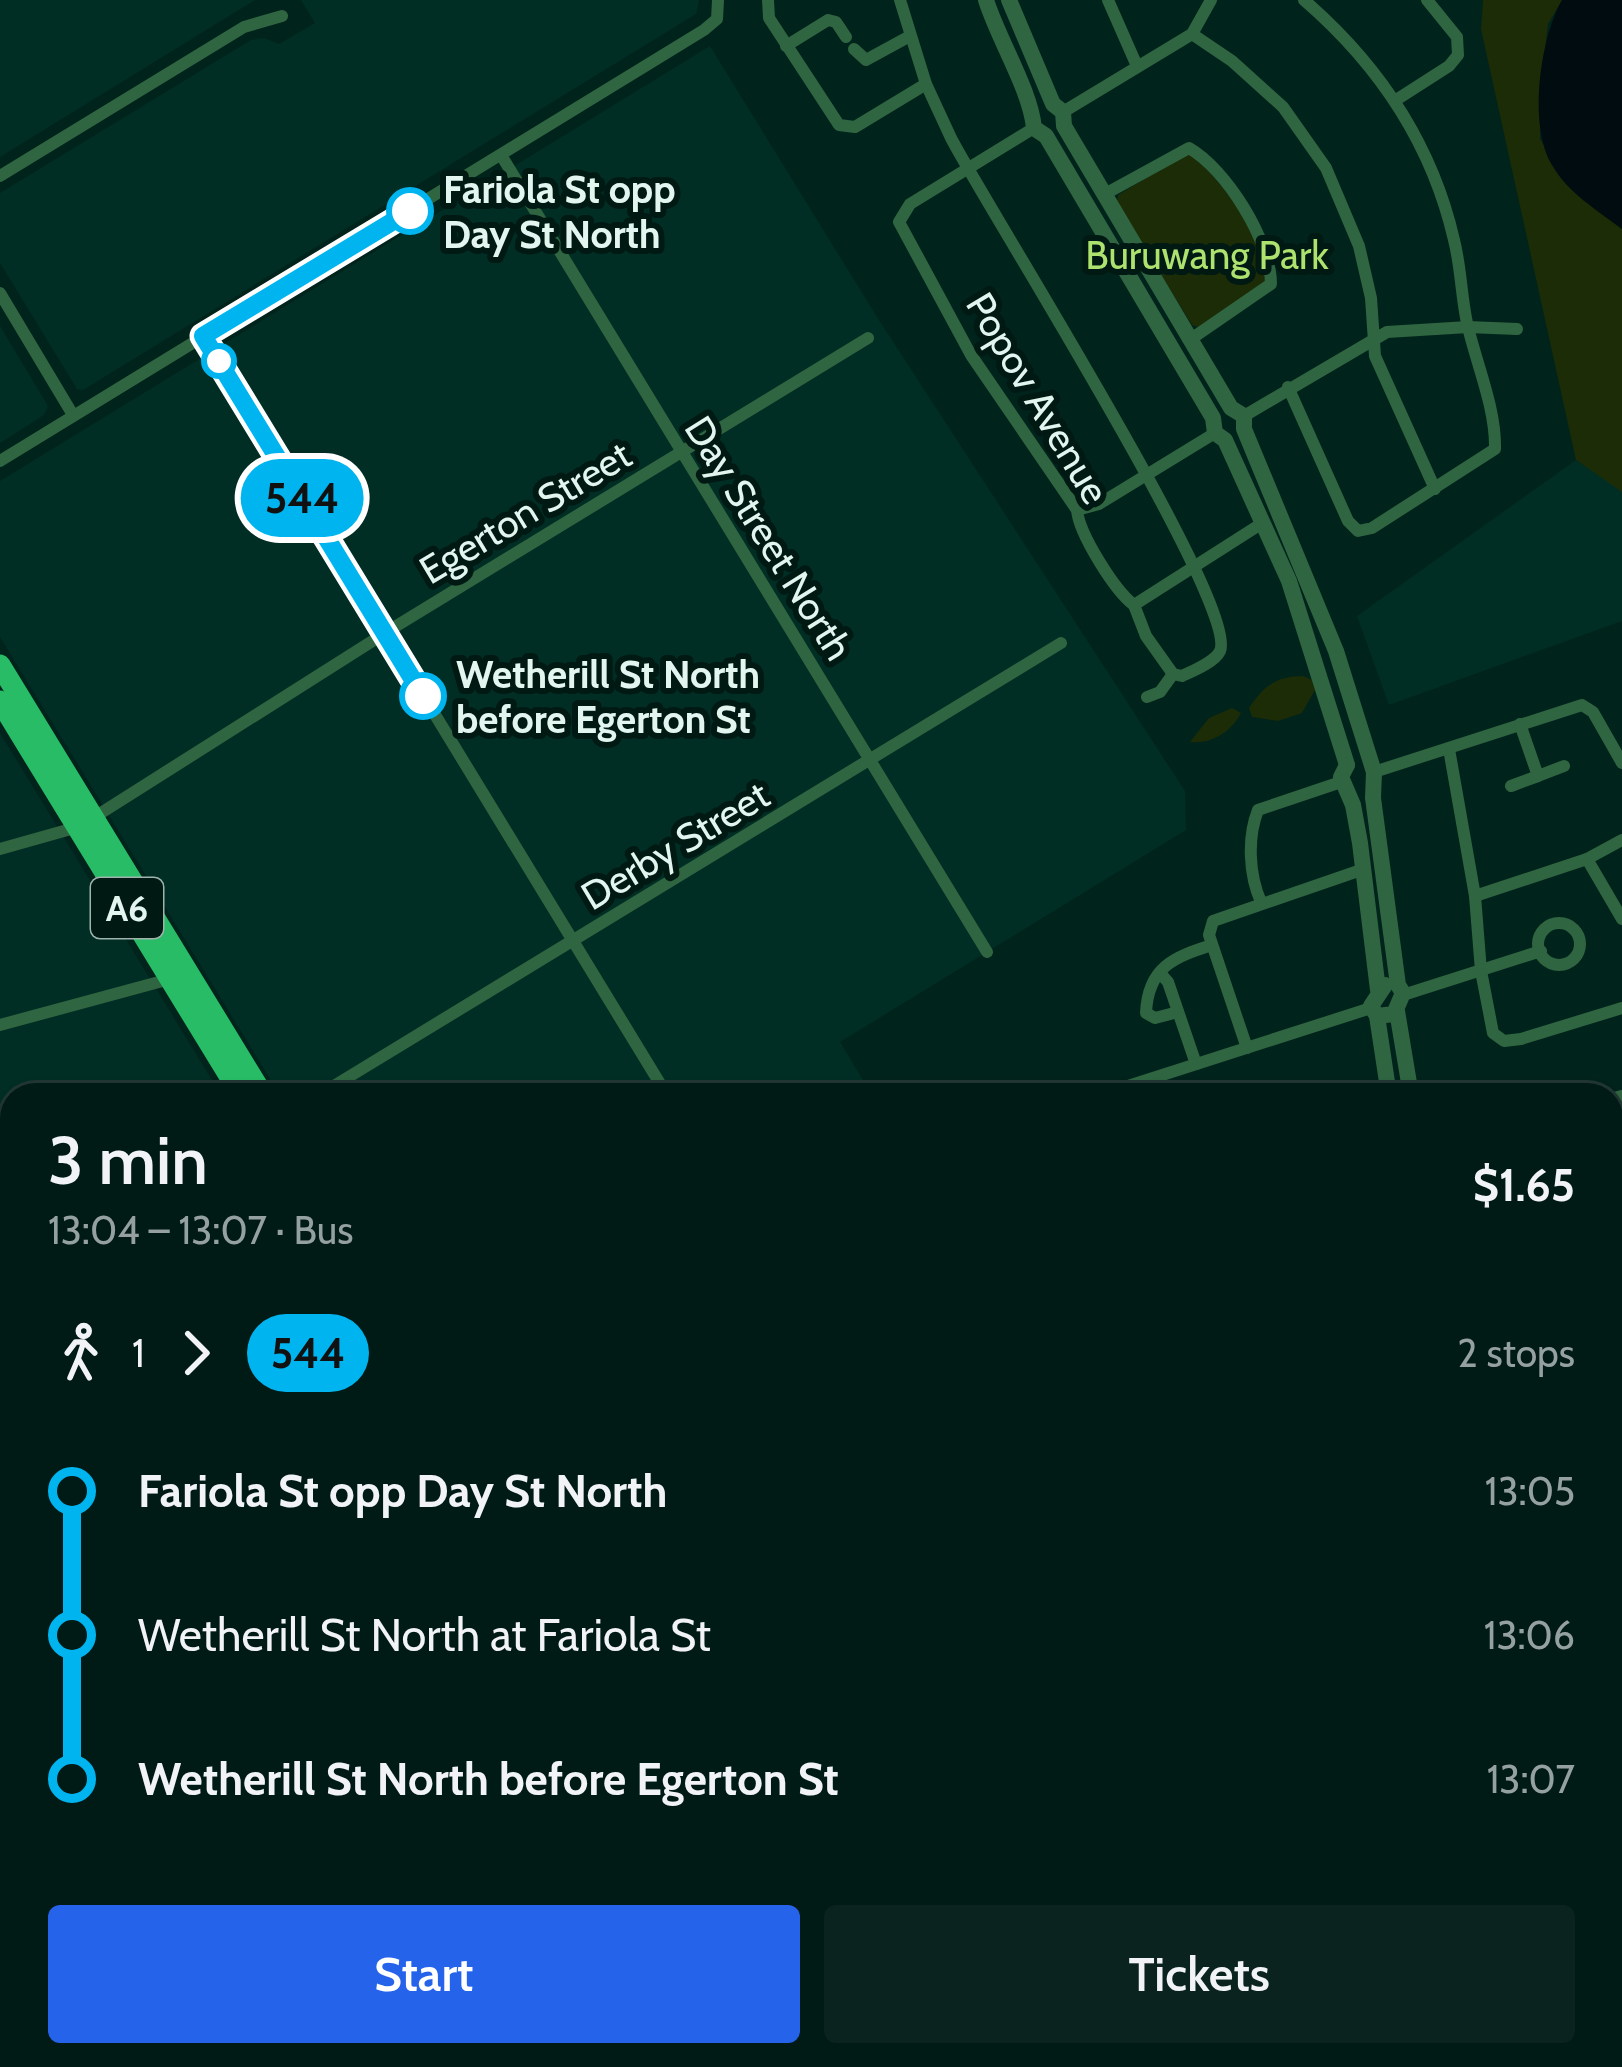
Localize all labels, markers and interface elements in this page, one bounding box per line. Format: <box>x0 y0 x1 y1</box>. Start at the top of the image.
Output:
place label: Fariola St opp Day St North <box>443 165 675 258</box>
marker: Fariola St opp Day St North <box>388 189 432 233</box>
park label: Buruwang Park <box>1085 231 1329 279</box>
street label: Popov Avenue <box>956 284 1120 512</box>
unlabelled marker <box>203 345 235 377</box>
street label: Day Street North <box>675 407 863 669</box>
street label: Egerton Street <box>411 430 639 594</box>
line badge: 544 <box>233 459 371 537</box>
text: 544 <box>265 472 339 524</box>
place label: Wetherill St North before Egerton St <box>456 650 760 743</box>
marker: Wetherill St North before Egerton St <box>401 674 445 718</box>
street label: Derby Street <box>572 770 778 920</box>
road number: A6 <box>91 878 163 938</box>
text: 3 min <box>48 1120 208 1201</box>
text: $1.65 <box>1473 1158 1575 1212</box>
text: 13:04 – 13:07 · Bus <box>48 1206 353 1254</box>
icon: walk <box>48 1320 114 1386</box>
icon: forward <box>163 1320 229 1386</box>
text: 544 <box>271 1327 345 1379</box>
text: 1 <box>132 1329 145 1377</box>
text: 2 stops <box>1457 1329 1575 1377</box>
text: Fariola St opp Day St North <box>138 1464 667 1518</box>
text: 13:05 <box>1485 1467 1575 1515</box>
text: Wetherill St North at Fariola St <box>138 1608 711 1662</box>
text: 13:06 <box>1484 1611 1575 1659</box>
text: Wetherill St North before Egerton St <box>138 1752 839 1806</box>
text: 13:07 <box>1487 1755 1575 1803</box>
button: Start <box>48 1905 800 2043</box>
button: Tickets <box>824 1905 1575 2043</box>

